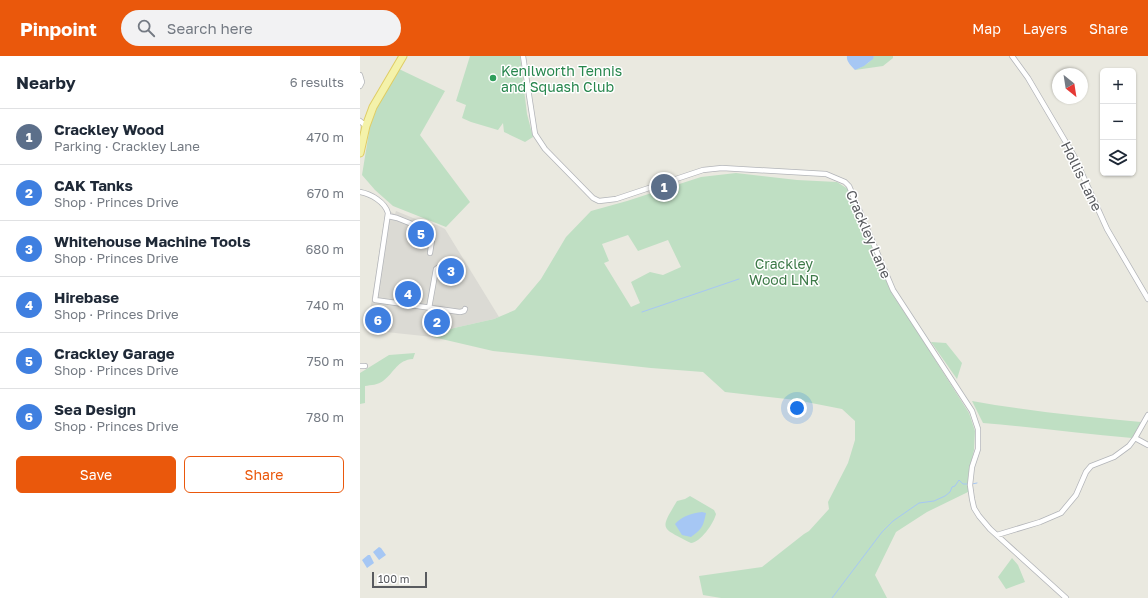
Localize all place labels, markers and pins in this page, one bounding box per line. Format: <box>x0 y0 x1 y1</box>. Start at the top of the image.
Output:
place label: Kenilworth Tennis and Squash Club <box>501 62 622 95</box>
marker: Kenilworth Tennis and Squash Club <box>488 73 498 83</box>
pin: 1 <box>651 172 677 202</box>
pin: 5 <box>408 219 434 249</box>
pin: 3 <box>438 256 464 286</box>
pin: 4 <box>395 279 421 309</box>
pin: 6 <box>365 305 391 335</box>
pin: 2 <box>424 307 450 337</box>

